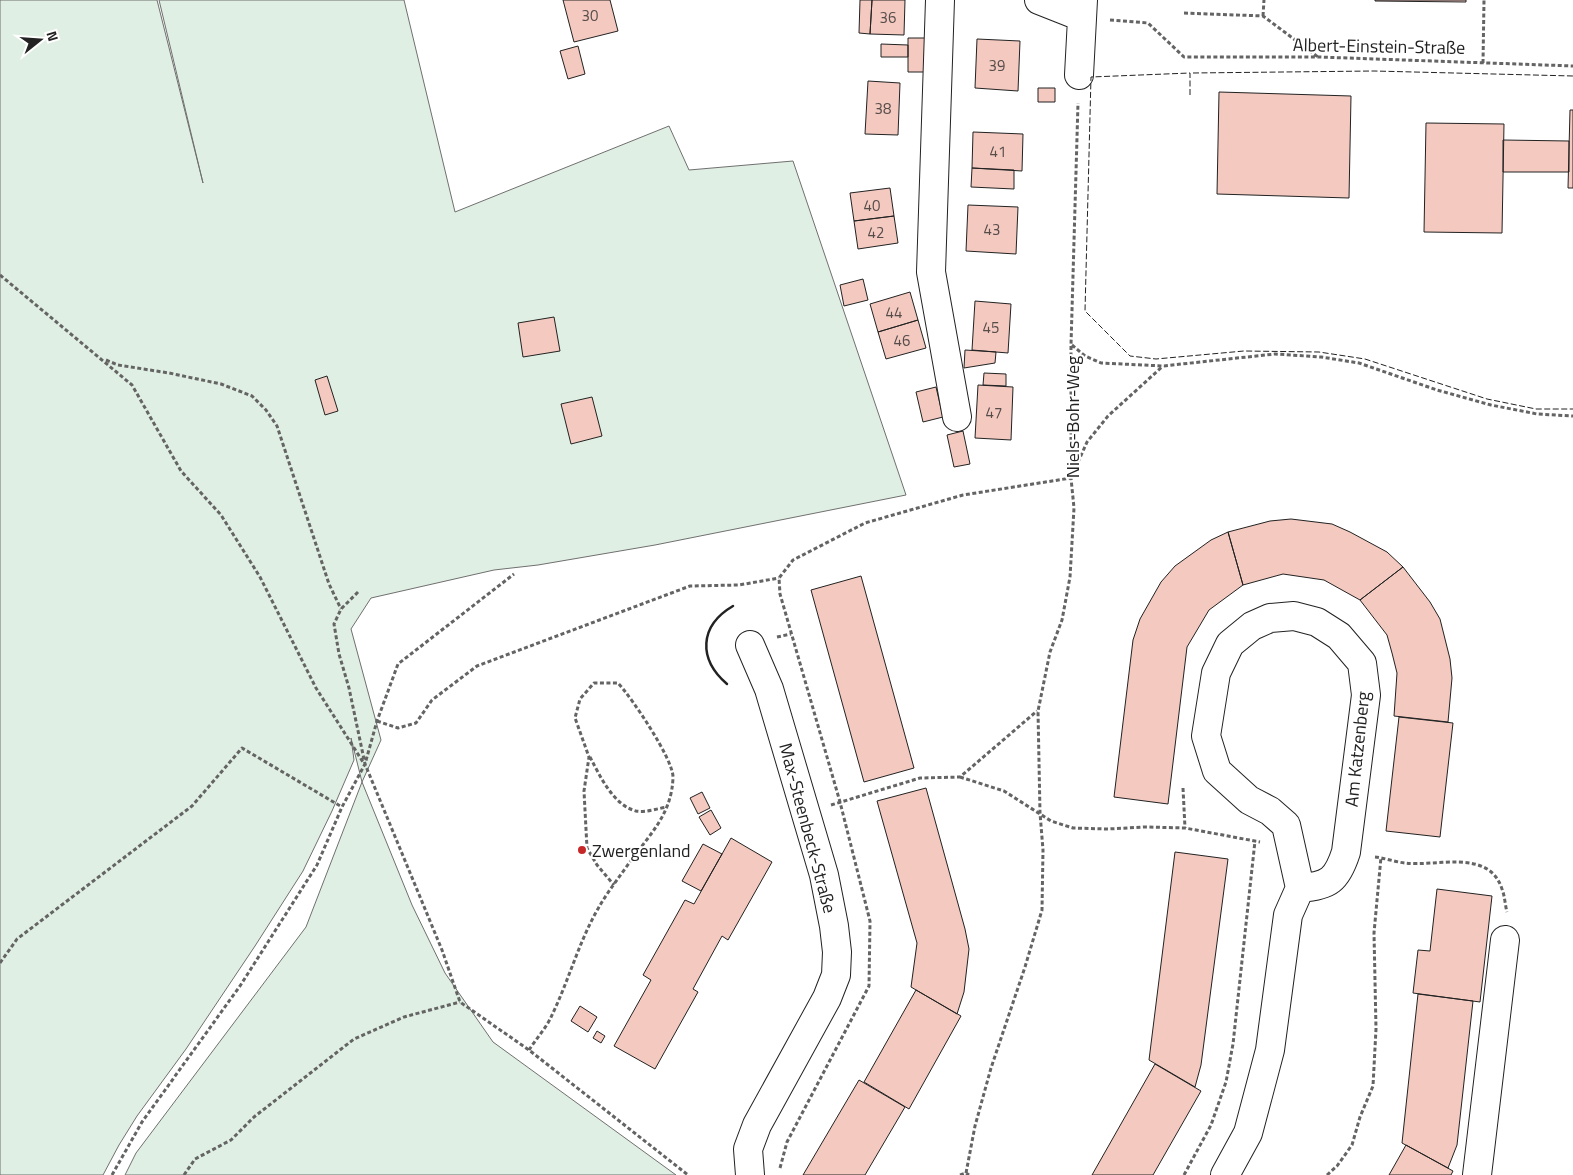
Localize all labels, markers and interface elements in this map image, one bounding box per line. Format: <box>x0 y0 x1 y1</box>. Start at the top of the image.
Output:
house number: 30 <box>582 4 598 27</box>
house number: 36 <box>880 6 896 29</box>
north arrow <box>15 15 65 65</box>
text: N <box>41 28 64 44</box>
street label: Albert-Einstein-Straße <box>1293 31 1465 61</box>
house number: 39 <box>989 54 1005 77</box>
house number: 38 <box>875 97 891 120</box>
house number: 41 <box>990 140 1006 163</box>
house number: 40 <box>864 194 880 217</box>
house number: 43 <box>984 218 1000 241</box>
house number: 42 <box>868 221 884 244</box>
house number: 44 <box>886 301 902 324</box>
house number: 45 <box>983 316 999 339</box>
house number: 46 <box>894 329 910 352</box>
street label: Niels-Bohr-Weg <box>1059 356 1086 478</box>
house number: 47 <box>986 401 1002 424</box>
street label: Am Katzenberg <box>1338 690 1376 808</box>
street label: Max-Steenbeck-Straße <box>772 740 844 916</box>
place label: Zwergenland <box>592 837 691 864</box>
marker: Zwergenland <box>576 844 588 856</box>

